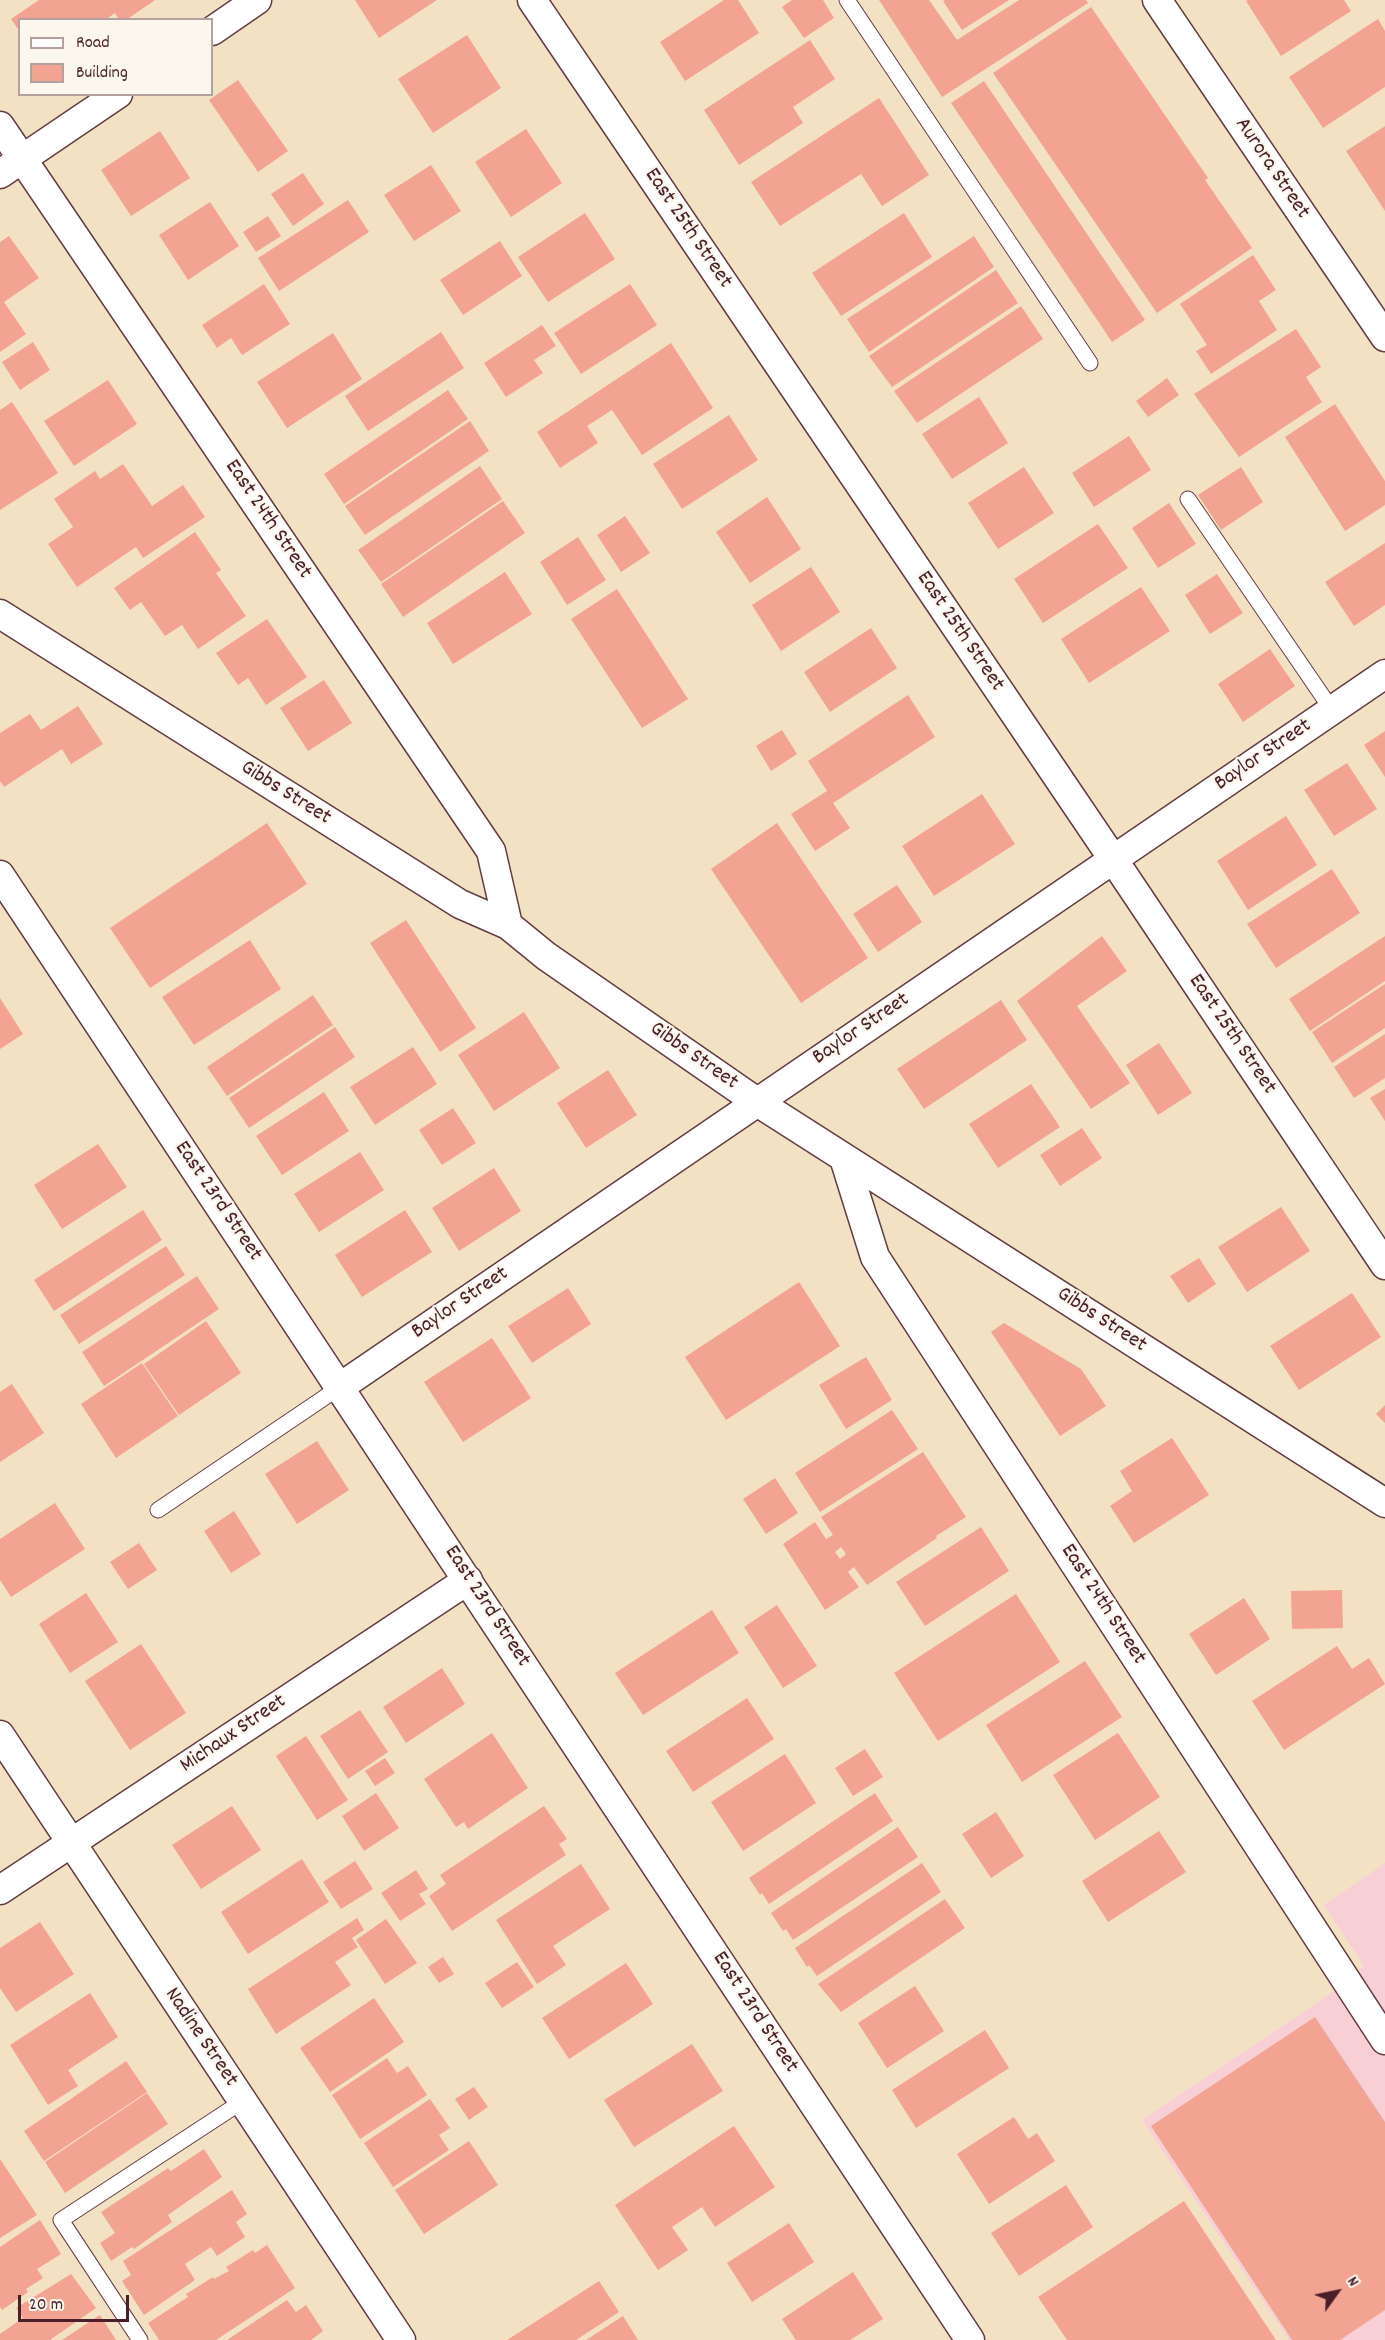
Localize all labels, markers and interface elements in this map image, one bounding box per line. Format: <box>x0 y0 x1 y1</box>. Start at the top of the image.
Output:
legend <box>18 18 213 96</box>
text: Road <box>76 31 110 56</box>
text: Building <box>76 61 128 86</box>
street label: Aurora Street <box>1228 113 1314 225</box>
street label: East 25th Street <box>637 164 737 294</box>
street label: East 24th Street <box>217 455 317 585</box>
street label: East 25th Street <box>909 567 1009 697</box>
street label: Baylor Street <box>1210 714 1318 798</box>
street label: Gibbs Street <box>235 756 335 832</box>
street label: East 25th Street <box>1181 970 1281 1100</box>
street label: Baylor Street <box>808 988 916 1072</box>
street label: Gibbs Street <box>644 1017 742 1097</box>
street label: East 23rd Street <box>167 1137 267 1267</box>
street label: Baylor Street <box>407 1262 515 1346</box>
street label: Gibbs Street <box>1051 1282 1151 1360</box>
street label: East 24th Street <box>1053 1540 1151 1670</box>
street label: East 23rd Street <box>437 1541 535 1673</box>
street label: Michaux Street <box>176 1690 292 1780</box>
street label: East 23rd Street <box>705 1947 803 2079</box>
street label: Nadine Street <box>157 1983 243 2093</box>
north arrow <box>1307 2262 1367 2322</box>
text: N <box>1341 2272 1364 2292</box>
scale bar <box>21 2283 132 2321</box>
text: 20 m <box>29 2293 63 2318</box>

